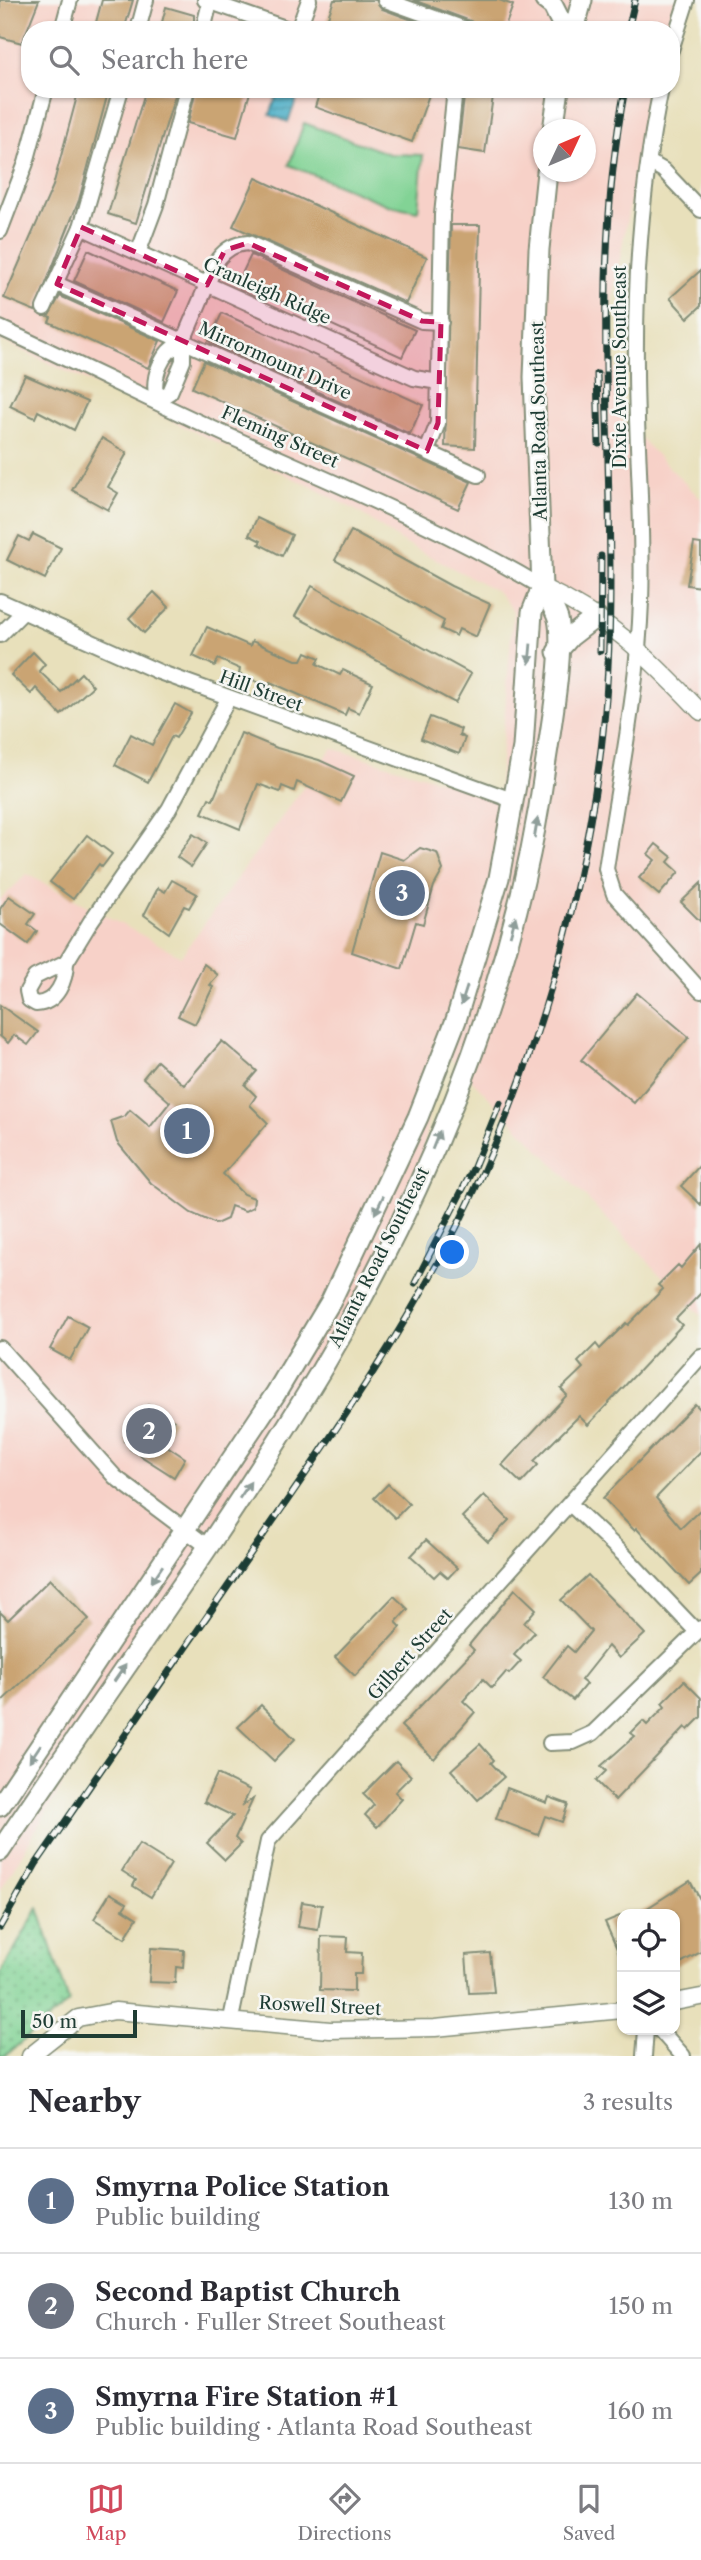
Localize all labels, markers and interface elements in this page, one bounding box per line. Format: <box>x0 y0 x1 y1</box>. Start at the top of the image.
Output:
search box <box>21 21 680 98</box>
icon: search <box>45 41 83 79</box>
text: Search here <box>101 44 248 76</box>
north arrow <box>533 119 596 182</box>
street label: Cranleigh Ridge <box>200 253 334 329</box>
street label: Dixie Avenue Southeast <box>609 265 631 469</box>
street label: Mirrormount Drive <box>195 317 355 405</box>
street label: Atlanta Road Southeast <box>526 320 552 522</box>
street label: Fleming Street <box>218 401 343 473</box>
one-way arrow <box>524 643 535 665</box>
street label: Hill Street <box>216 666 306 716</box>
one-way arrow <box>531 817 542 839</box>
pin: 3 <box>379 867 425 919</box>
one-way arrow <box>508 915 519 937</box>
one-way arrow <box>458 985 469 1006</box>
pin: 1 <box>164 1105 210 1157</box>
one-way arrow <box>431 1129 442 1150</box>
street label: Atlanta Road Southeast <box>323 1163 434 1352</box>
one-way arrow <box>373 1195 385 1215</box>
your location <box>435 1235 469 1269</box>
pin: 2 <box>126 1405 172 1457</box>
one-way arrow <box>238 1481 252 1499</box>
one-way arrow <box>150 1565 164 1583</box>
street label: Gilbert Street <box>363 1603 457 1704</box>
one-way arrow <box>113 1664 126 1683</box>
one-way arrow <box>29 1743 42 1763</box>
map controls <box>617 1909 680 2035</box>
button: locate <box>617 1909 680 1972</box>
button: layers <box>617 1972 680 2035</box>
street label: Roswell Street <box>258 1992 383 2020</box>
scale bar <box>21 2007 136 2039</box>
text: 50 m <box>32 2010 77 2033</box>
text: Nearby <box>28 2083 141 2120</box>
text: 3 results <box>583 2088 673 2116</box>
text: Smyrna Police Station <box>95 2171 390 2203</box>
text: 1 <box>46 2187 56 2215</box>
text: 130 m <box>609 2187 673 2215</box>
text: Public building <box>95 2203 260 2231</box>
text: Second Baptist Church <box>95 2276 401 2308</box>
text: 2 <box>44 2292 58 2320</box>
text: 150 m <box>609 2292 673 2320</box>
text: Church · Fuller Street Southeast <box>95 2308 446 2336</box>
text: Smyrna Fire Station #1 <box>95 2381 398 2413</box>
text: 3 <box>45 2397 58 2425</box>
text: 160 m <box>608 2397 673 2425</box>
text: Public building · Atlanta Road Southeast <box>95 2413 532 2441</box>
tab: Map <box>86 2480 126 2545</box>
tab: Directions <box>298 2480 391 2545</box>
tab: Saved <box>563 2480 615 2545</box>

